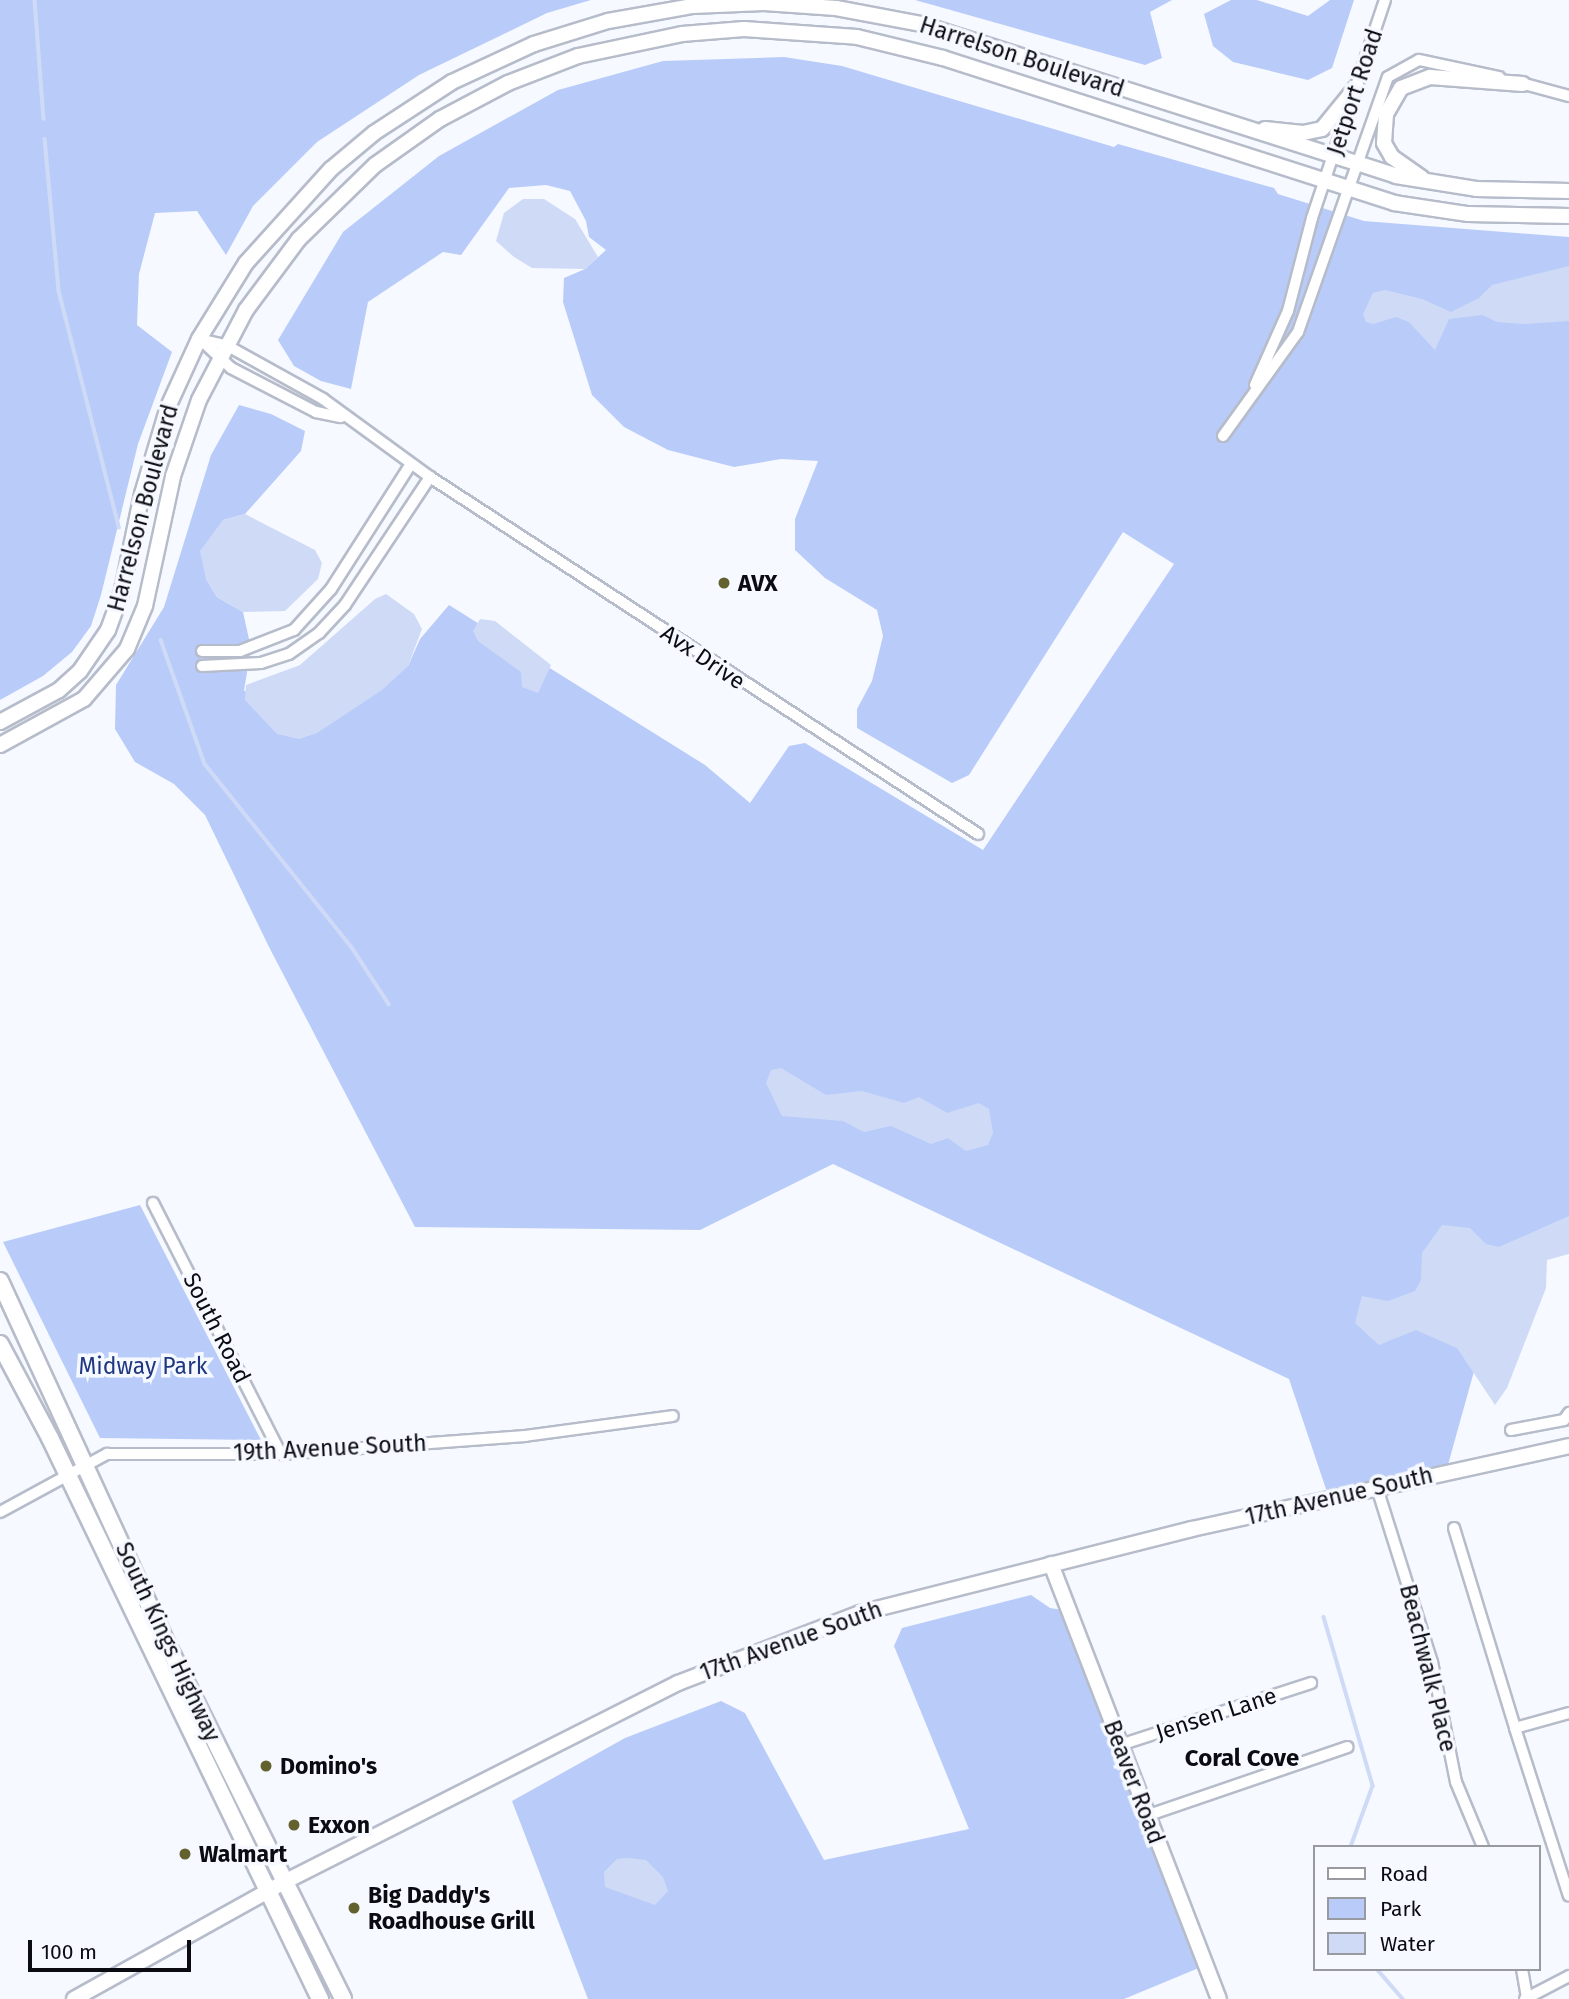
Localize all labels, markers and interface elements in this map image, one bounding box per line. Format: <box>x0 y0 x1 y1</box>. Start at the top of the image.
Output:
street label: Harrelson Boulevard <box>916 11 1128 103</box>
street label: Jetport Road <box>1322 25 1388 159</box>
street label: Harrelson Boulevard <box>102 401 184 615</box>
place label: AVX <box>738 569 778 597</box>
marker: AVX <box>716 575 732 591</box>
street label: Avx Drive <box>656 619 750 695</box>
street label: South Road <box>177 1268 257 1388</box>
park label: Midway Park <box>78 1352 208 1380</box>
street label: 19th Avenue South <box>233 1429 427 1467</box>
street label: 17th Avenue South <box>1243 1461 1435 1531</box>
street label: South Kings Highway <box>110 1538 226 1746</box>
street label: Beachwalk Place <box>1394 1581 1462 1755</box>
street label: 17th Avenue South <box>696 1595 886 1687</box>
street label: Jensen Lane <box>1152 1681 1280 1747</box>
street label: Beaver Road <box>1098 1716 1170 1848</box>
district label: Coral Cove <box>1185 1745 1299 1773</box>
place label: Domino's <box>280 1752 377 1780</box>
marker: Domino's <box>258 1758 274 1774</box>
place label: Exxon <box>308 1811 370 1839</box>
marker: Exxon <box>286 1817 302 1833</box>
place label: Walmart <box>199 1840 287 1868</box>
legend <box>1314 1845 1541 1971</box>
marker: Walmart <box>177 1846 193 1862</box>
text: Road <box>1380 1861 1428 1887</box>
place label: Big Daddy's Roadhouse Grill <box>368 1881 535 1935</box>
text: Park <box>1380 1896 1421 1922</box>
marker: Big Daddy's Roadhouse Grill <box>346 1900 362 1916</box>
scale bar <box>32 1926 194 1970</box>
text: Water <box>1380 1931 1435 1957</box>
text: 100 m <box>41 1939 97 1965</box>

